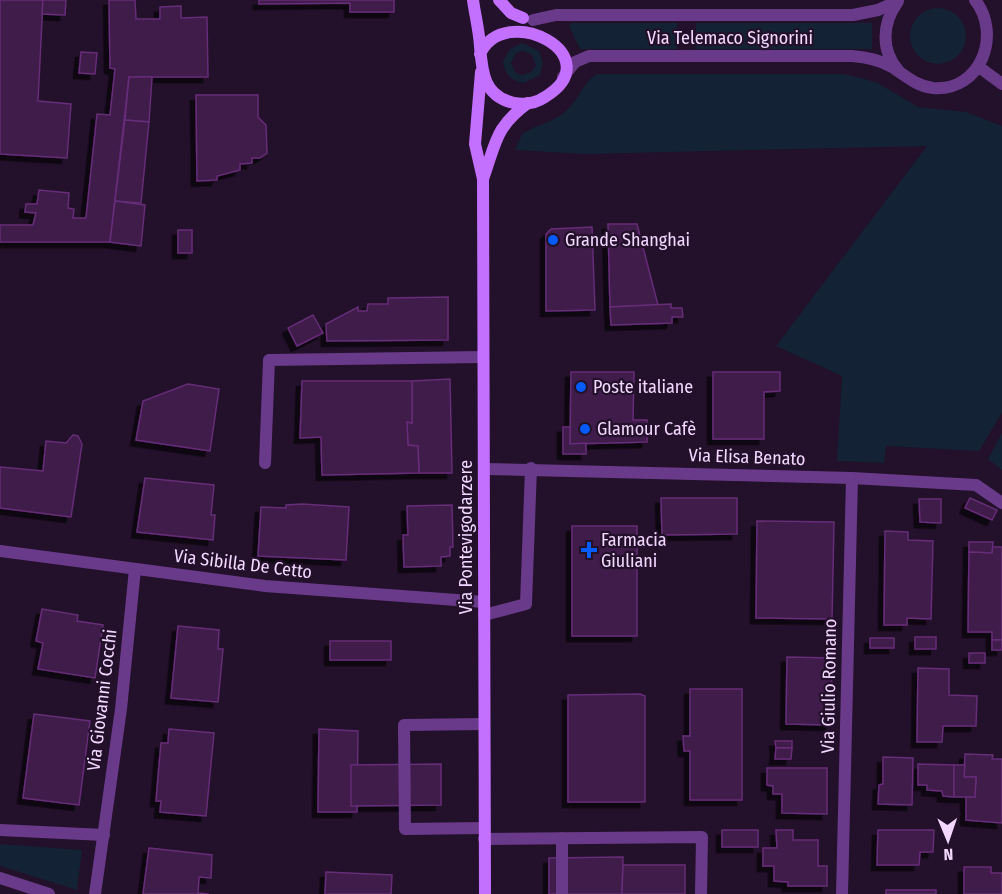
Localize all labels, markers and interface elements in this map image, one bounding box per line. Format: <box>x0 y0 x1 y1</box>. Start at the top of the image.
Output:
street label: Via Telemaco Signorini <box>647 27 813 49</box>
place label: Grande Shanghai <box>565 229 690 251</box>
marker: Grande Shanghai <box>546 233 560 247</box>
place label: Poste italiane <box>593 376 693 398</box>
marker: Poste italiane <box>574 380 588 394</box>
place label: Glamour Cafè <box>597 418 696 440</box>
marker: Glamour Cafè <box>578 422 592 436</box>
street label: Via Elisa Benato <box>688 444 806 470</box>
street label: Via Pontevigodarzere <box>455 460 477 614</box>
place label: Farmacia Giuliani <box>601 529 667 572</box>
marker: Farmacia Giuliani <box>582 543 596 557</box>
street label: Via Sibilla De Cetto <box>173 545 313 583</box>
street label: Via Giulio Romano <box>817 619 841 753</box>
street label: Via Giovanni Cocchi <box>82 628 122 772</box>
north arrow <box>918 810 978 870</box>
text: N <box>943 845 954 864</box>

